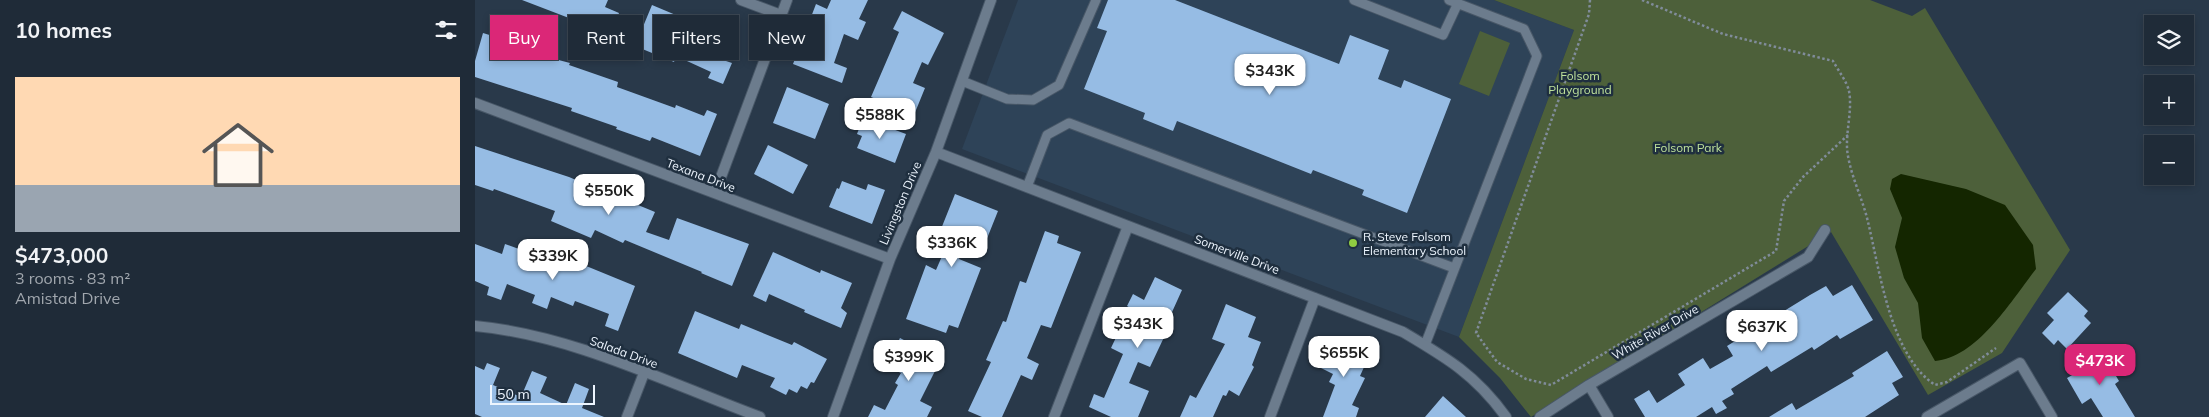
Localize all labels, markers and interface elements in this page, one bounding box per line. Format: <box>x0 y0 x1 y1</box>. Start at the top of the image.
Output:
chip: Buy <box>490 15 558 60</box>
chip: Rent <box>568 15 643 60</box>
chip: Filters <box>653 15 739 60</box>
chip: New <box>749 15 824 60</box>
map controls <box>2144 15 2194 185</box>
button: layers <box>2144 15 2194 65</box>
icon: filters <box>432 16 460 44</box>
text: 10 homes <box>15 17 112 43</box>
pin: $343K <box>1235 54 1305 96</box>
text: $343K <box>1245 60 1295 80</box>
park label: Folsom Playground <box>1548 68 1612 97</box>
button: + <box>2144 75 2194 125</box>
pin: $588K <box>845 98 915 140</box>
text: $588K <box>855 104 905 124</box>
icon: home <box>193 110 283 200</box>
button: − <box>2144 135 2194 185</box>
park label: Folsom Park <box>1654 140 1723 155</box>
street label: Texana Drive <box>664 155 738 195</box>
street label: Livingston Drive <box>876 159 924 247</box>
pin: $550K <box>574 174 644 216</box>
text: $550K <box>584 180 634 200</box>
pin: $336K <box>917 226 987 268</box>
place label: R. Steve Folsom Elementary School <box>1363 229 1466 258</box>
street label: Somerville Drive <box>1192 231 1282 277</box>
text: $336K <box>927 232 977 252</box>
marker: R. Steve Folsom Elementary School <box>1347 237 1359 249</box>
pin: $339K <box>518 238 588 281</box>
text: $473,000 <box>15 242 108 268</box>
text: $339K <box>528 245 578 265</box>
text: 3 rooms · 83 m² <box>15 268 130 288</box>
text: Amistad Drive <box>15 288 120 308</box>
street label: White River Drive <box>1609 301 1701 363</box>
pin: $343K <box>1103 306 1173 349</box>
pin: $637K <box>1727 310 1797 352</box>
text: $343K <box>1113 313 1163 333</box>
text: $637K <box>1737 316 1787 336</box>
street label: Salada Drive <box>588 333 660 371</box>
pin: $655K <box>1309 336 1379 378</box>
pin: $399K <box>874 340 944 382</box>
text: $655K <box>1319 342 1369 362</box>
pin: $473K <box>2065 344 2135 386</box>
text: $399K <box>884 346 934 366</box>
text: $473K <box>2075 350 2125 370</box>
scale bar <box>490 382 595 405</box>
text: 50 m <box>497 385 530 403</box>

